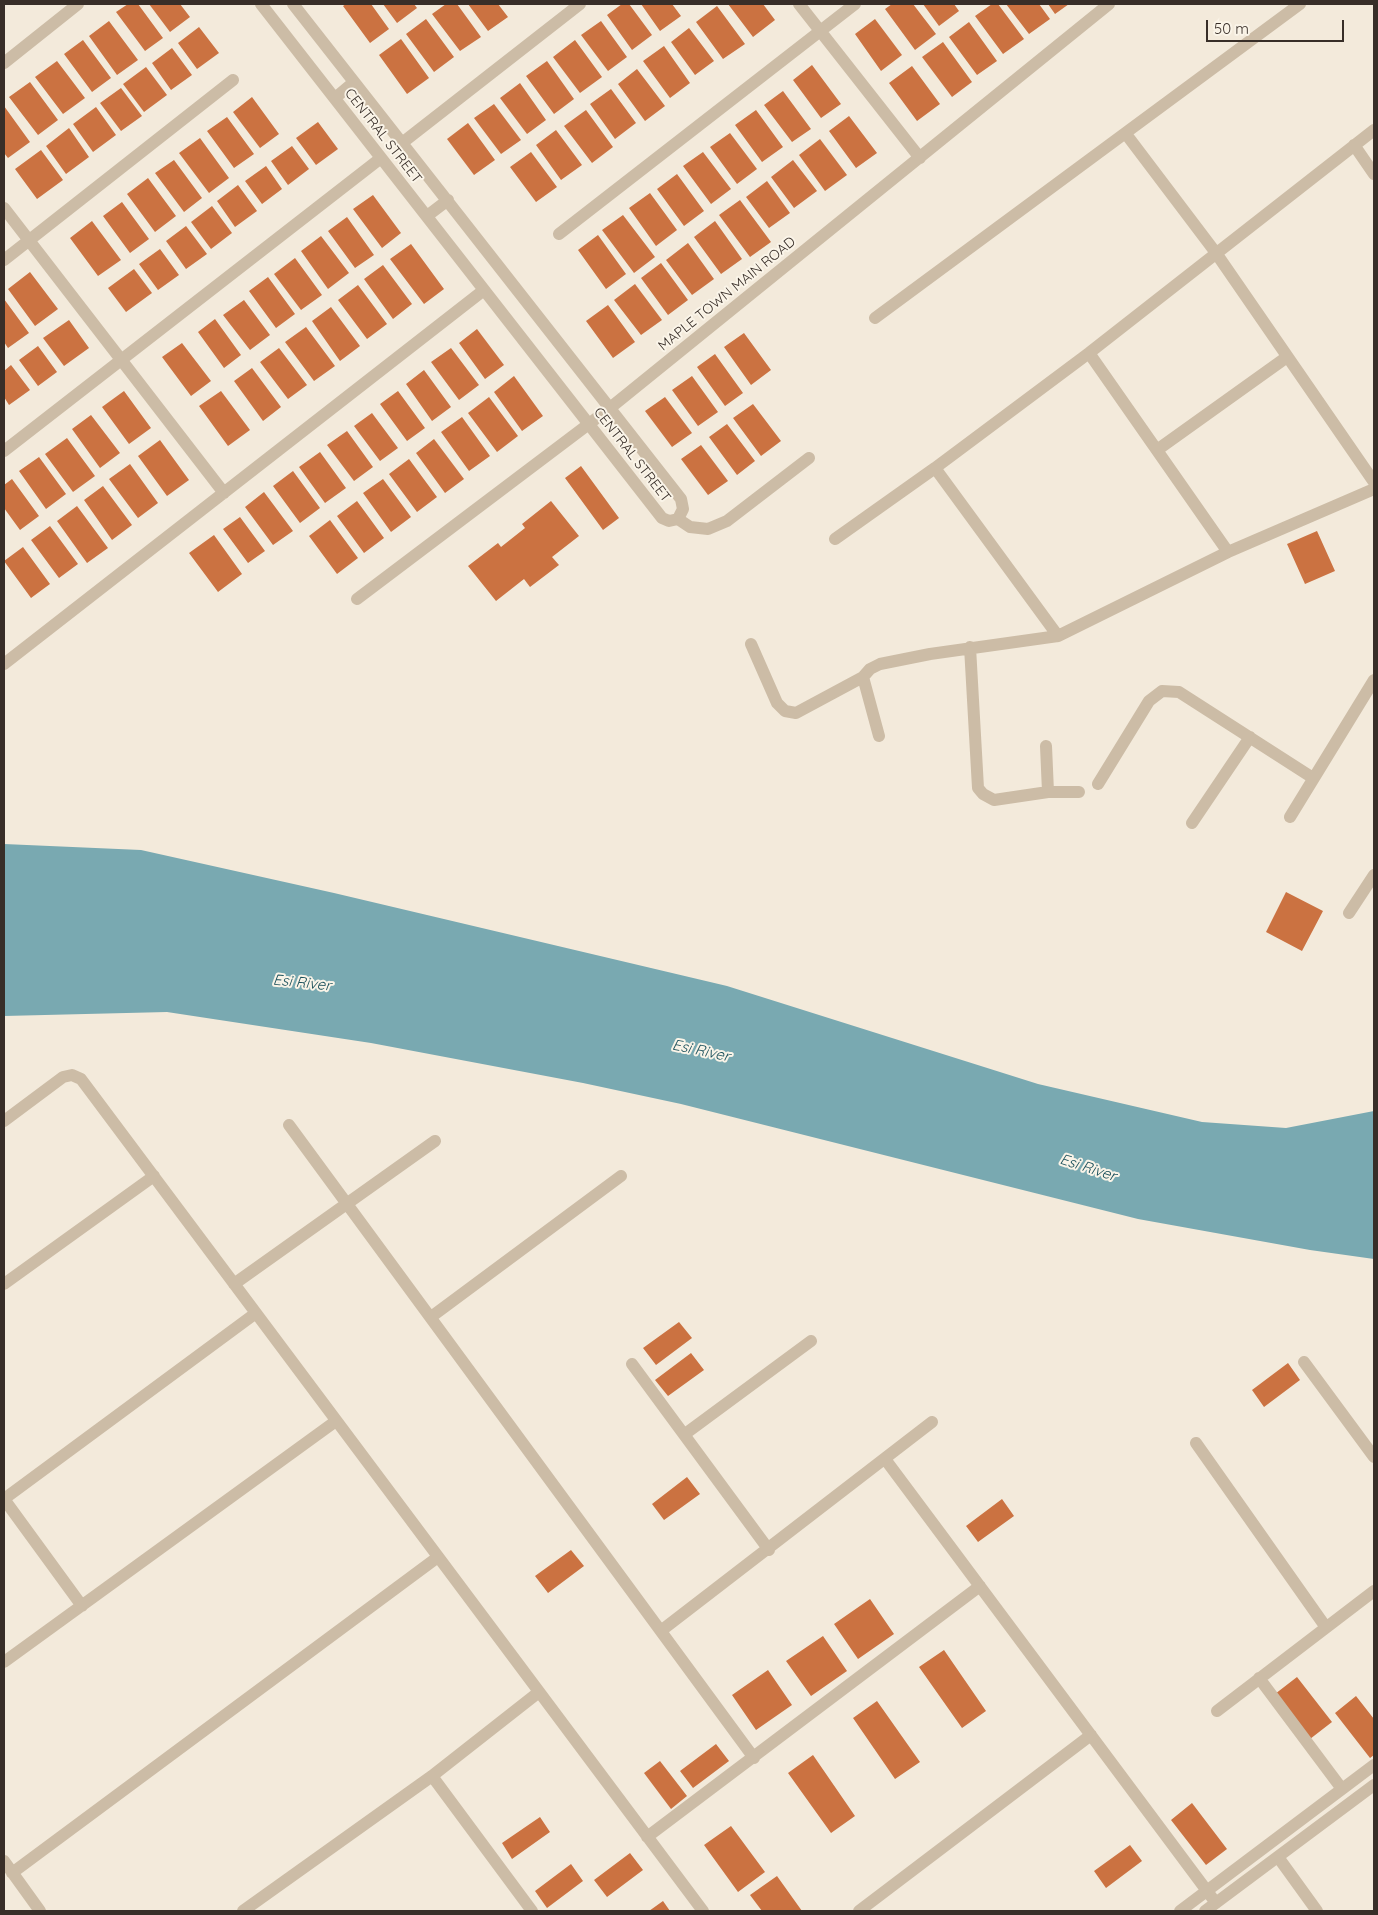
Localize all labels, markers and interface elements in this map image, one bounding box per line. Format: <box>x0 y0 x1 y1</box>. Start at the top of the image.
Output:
scale bar <box>1208 10 1346 42</box>
text: 50 m <box>1214 19 1249 38</box>
street label: CENTRAL STREET <box>341 85 425 187</box>
street label: MAPLE TOWN MAIN ROAD <box>655 233 799 355</box>
street label: CENTRAL STREET <box>590 404 674 506</box>
water label: Esi River <box>272 971 332 995</box>
water label: Esi River <box>671 1036 731 1066</box>
water label: Esi River <box>1058 1150 1118 1186</box>

